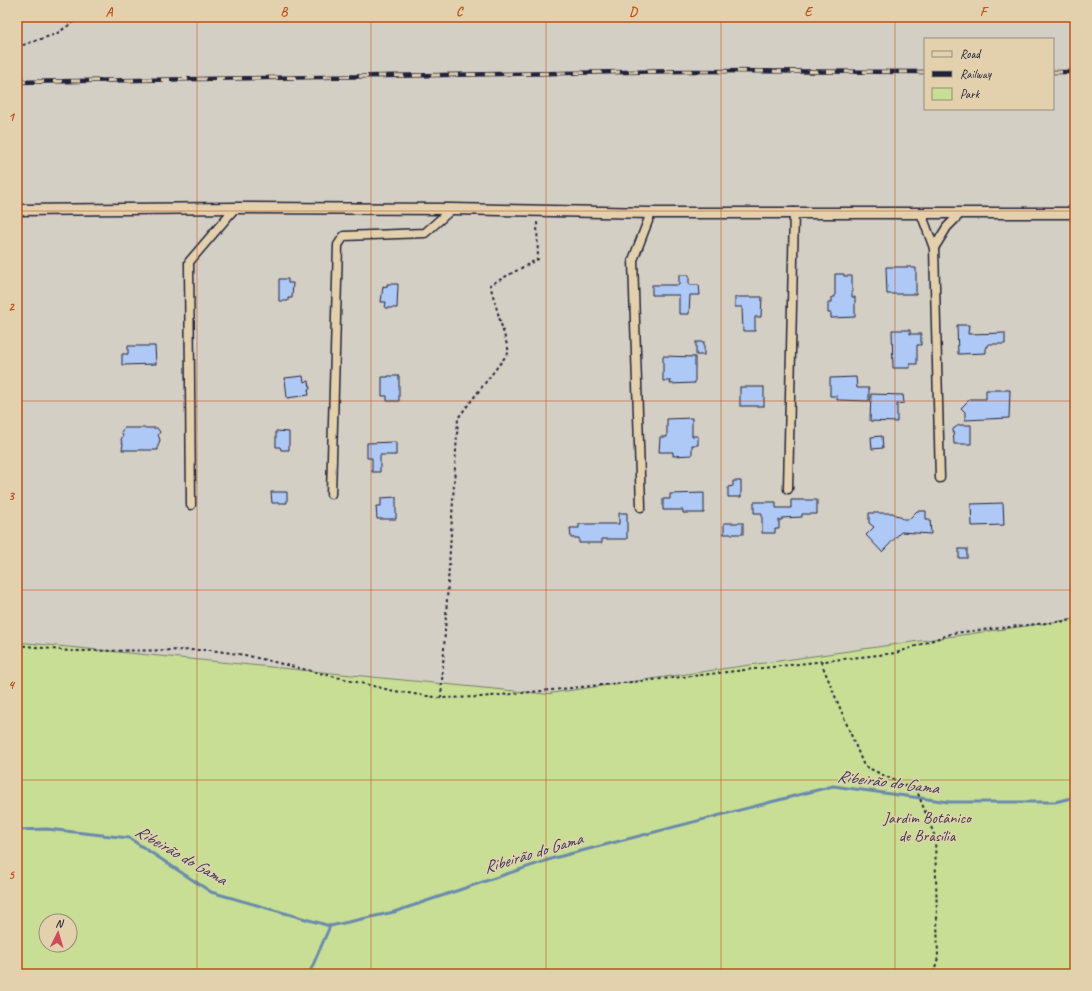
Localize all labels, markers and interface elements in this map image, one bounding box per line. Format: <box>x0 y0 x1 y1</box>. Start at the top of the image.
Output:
text: A <box>106 4 114 20</box>
text: B <box>281 4 289 20</box>
text: C <box>456 4 464 20</box>
text: D <box>629 4 638 20</box>
text: E <box>805 4 814 20</box>
text: F <box>980 4 989 20</box>
legend <box>924 38 1054 110</box>
text: Road <box>960 46 982 62</box>
text: Railway <box>960 66 992 82</box>
text: Park <box>960 86 981 102</box>
text: 1 <box>8 109 16 125</box>
text: 2 <box>8 299 15 315</box>
text: 3 <box>8 488 15 504</box>
text: 4 <box>8 677 16 693</box>
water label: Ribeirão do Gama <box>836 765 941 799</box>
park label: Jardim Botânico de Brasília <box>882 808 973 846</box>
water label: Ribeirão do Gama <box>132 820 232 890</box>
water label: Ribeirão do Gama <box>481 828 586 878</box>
text: 5 <box>8 867 15 883</box>
north arrow <box>38 913 78 953</box>
text: N <box>55 916 65 930</box>

